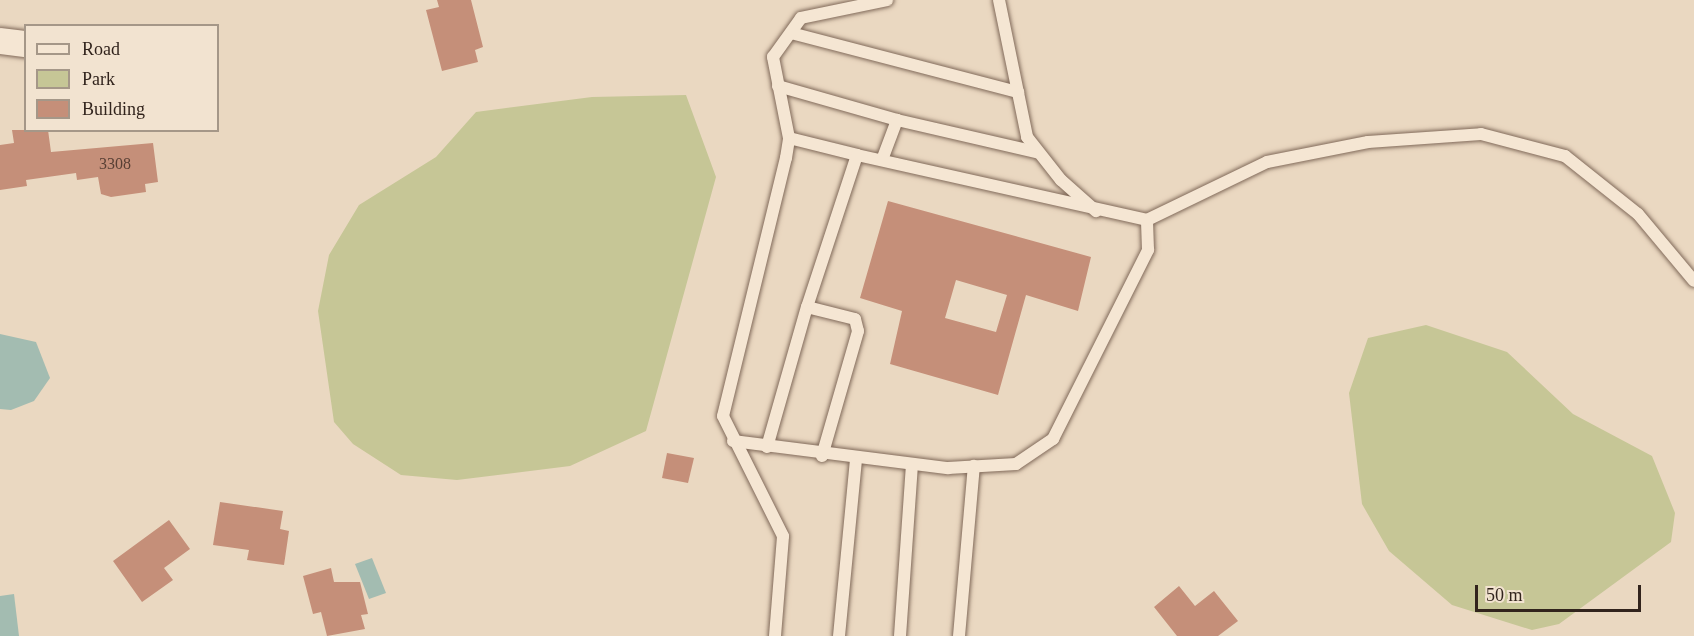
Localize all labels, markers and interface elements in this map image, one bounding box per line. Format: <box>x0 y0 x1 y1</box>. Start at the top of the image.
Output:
legend <box>24 24 219 132</box>
text: Road <box>82 39 120 59</box>
text: Park <box>82 69 115 89</box>
text: Building <box>82 99 145 119</box>
house number: 3308 <box>99 154 131 174</box>
scale bar <box>1478 573 1644 611</box>
text: 50 m <box>1486 585 1523 605</box>

